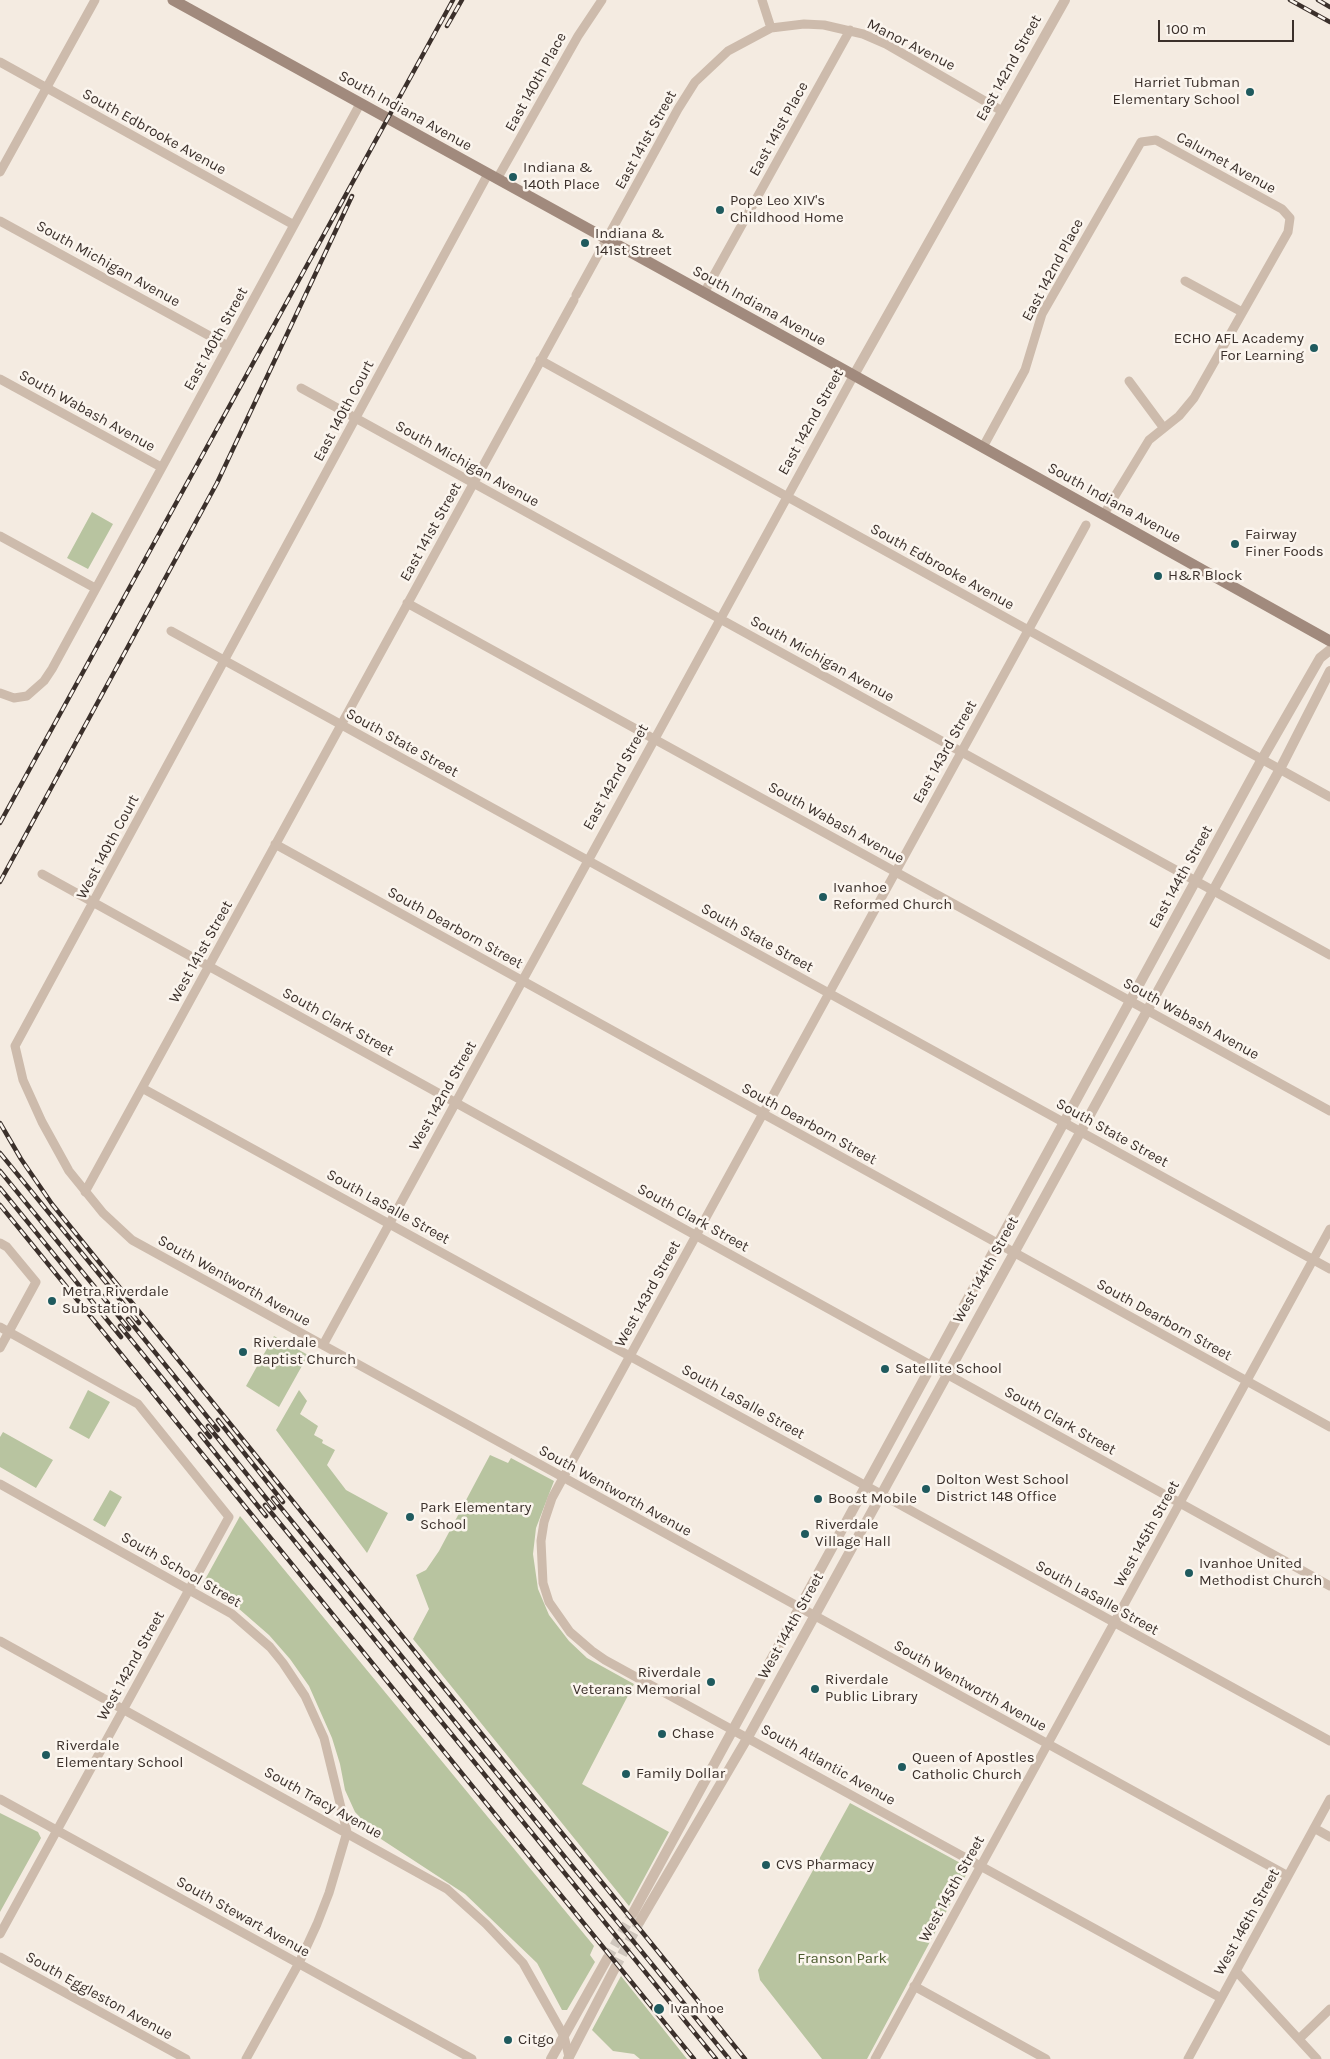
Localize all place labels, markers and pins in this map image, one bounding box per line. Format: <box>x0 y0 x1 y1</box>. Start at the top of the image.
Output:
place label: Harriet Tubman Elementary School <box>1113 74 1240 109</box>
marker: Harriet Tubman Elementary School <box>1244 86 1256 98</box>
place label: Indiana & 140th Place <box>523 159 600 194</box>
marker: Indiana & 140th Place <box>507 171 519 183</box>
place label: Pope Leo XIV's Childhood Home <box>730 192 844 227</box>
marker: Pope Leo XIV's Childhood Home <box>714 204 726 216</box>
place label: Indiana & 141st Street <box>595 225 672 260</box>
marker: Indiana & 141st Street <box>579 237 591 249</box>
place label: ECHO AFL Academy For Learning <box>1174 330 1304 365</box>
marker: ECHO AFL Academy For Learning <box>1308 342 1320 354</box>
place label: Fairway Finer Foods <box>1245 526 1324 561</box>
marker: Fairway Finer Foods <box>1229 538 1241 550</box>
place label: H&R Block <box>1168 567 1242 585</box>
marker: H&R Block <box>1152 570 1164 582</box>
place label: Ivanhoe Reformed Church <box>833 879 952 914</box>
marker: Ivanhoe Reformed Church <box>817 891 829 903</box>
place label: Metra Riverdale Substation <box>62 1283 169 1318</box>
marker: Metra Riverdale Substation <box>46 1295 58 1307</box>
place label: Riverdale Baptist Church <box>253 1334 356 1369</box>
marker: Riverdale Baptist Church <box>237 1346 249 1358</box>
place label: Satellite School <box>895 1360 1002 1378</box>
marker: Satellite School <box>879 1363 891 1375</box>
place label: Dolton West School District 148 Office <box>936 1471 1069 1506</box>
marker: Dolton West School District 148 Office <box>920 1483 932 1495</box>
place label: Boost Mobile <box>828 1490 917 1508</box>
marker: Boost Mobile <box>812 1493 824 1505</box>
place label: Park Elementary School <box>420 1499 531 1534</box>
marker: Park Elementary School <box>404 1511 416 1523</box>
place label: Riverdale Village Hall <box>815 1516 891 1551</box>
marker: Riverdale Village Hall <box>799 1528 811 1540</box>
place label: Ivanhoe United Methodist Church <box>1199 1555 1322 1590</box>
marker: Ivanhoe United Methodist Church <box>1183 1567 1195 1579</box>
place label: Riverdale Veterans Memorial <box>573 1664 701 1699</box>
place label: Riverdale Public Library <box>825 1671 918 1706</box>
marker: Riverdale Veterans Memorial <box>705 1676 717 1688</box>
marker: Riverdale Public Library <box>809 1683 821 1695</box>
place label: Chase <box>672 1725 714 1743</box>
marker: Chase <box>656 1728 668 1740</box>
place label: Riverdale Elementary School <box>56 1737 183 1772</box>
marker: Riverdale Elementary School <box>40 1749 52 1761</box>
place label: Queen of Apostles Catholic Church <box>912 1749 1035 1784</box>
marker: Queen of Apostles Catholic Church <box>896 1761 908 1773</box>
place label: Family Dollar <box>636 1765 725 1783</box>
marker: Family Dollar <box>620 1768 632 1780</box>
place label: CVS Pharmacy <box>776 1856 874 1874</box>
marker: CVS Pharmacy <box>760 1859 772 1871</box>
place label: Ivanhoe <box>670 2000 724 2018</box>
marker: Ivanhoe <box>652 2002 666 2016</box>
place label: Citgo <box>518 2031 554 2049</box>
marker: Citgo <box>502 2034 514 2046</box>

